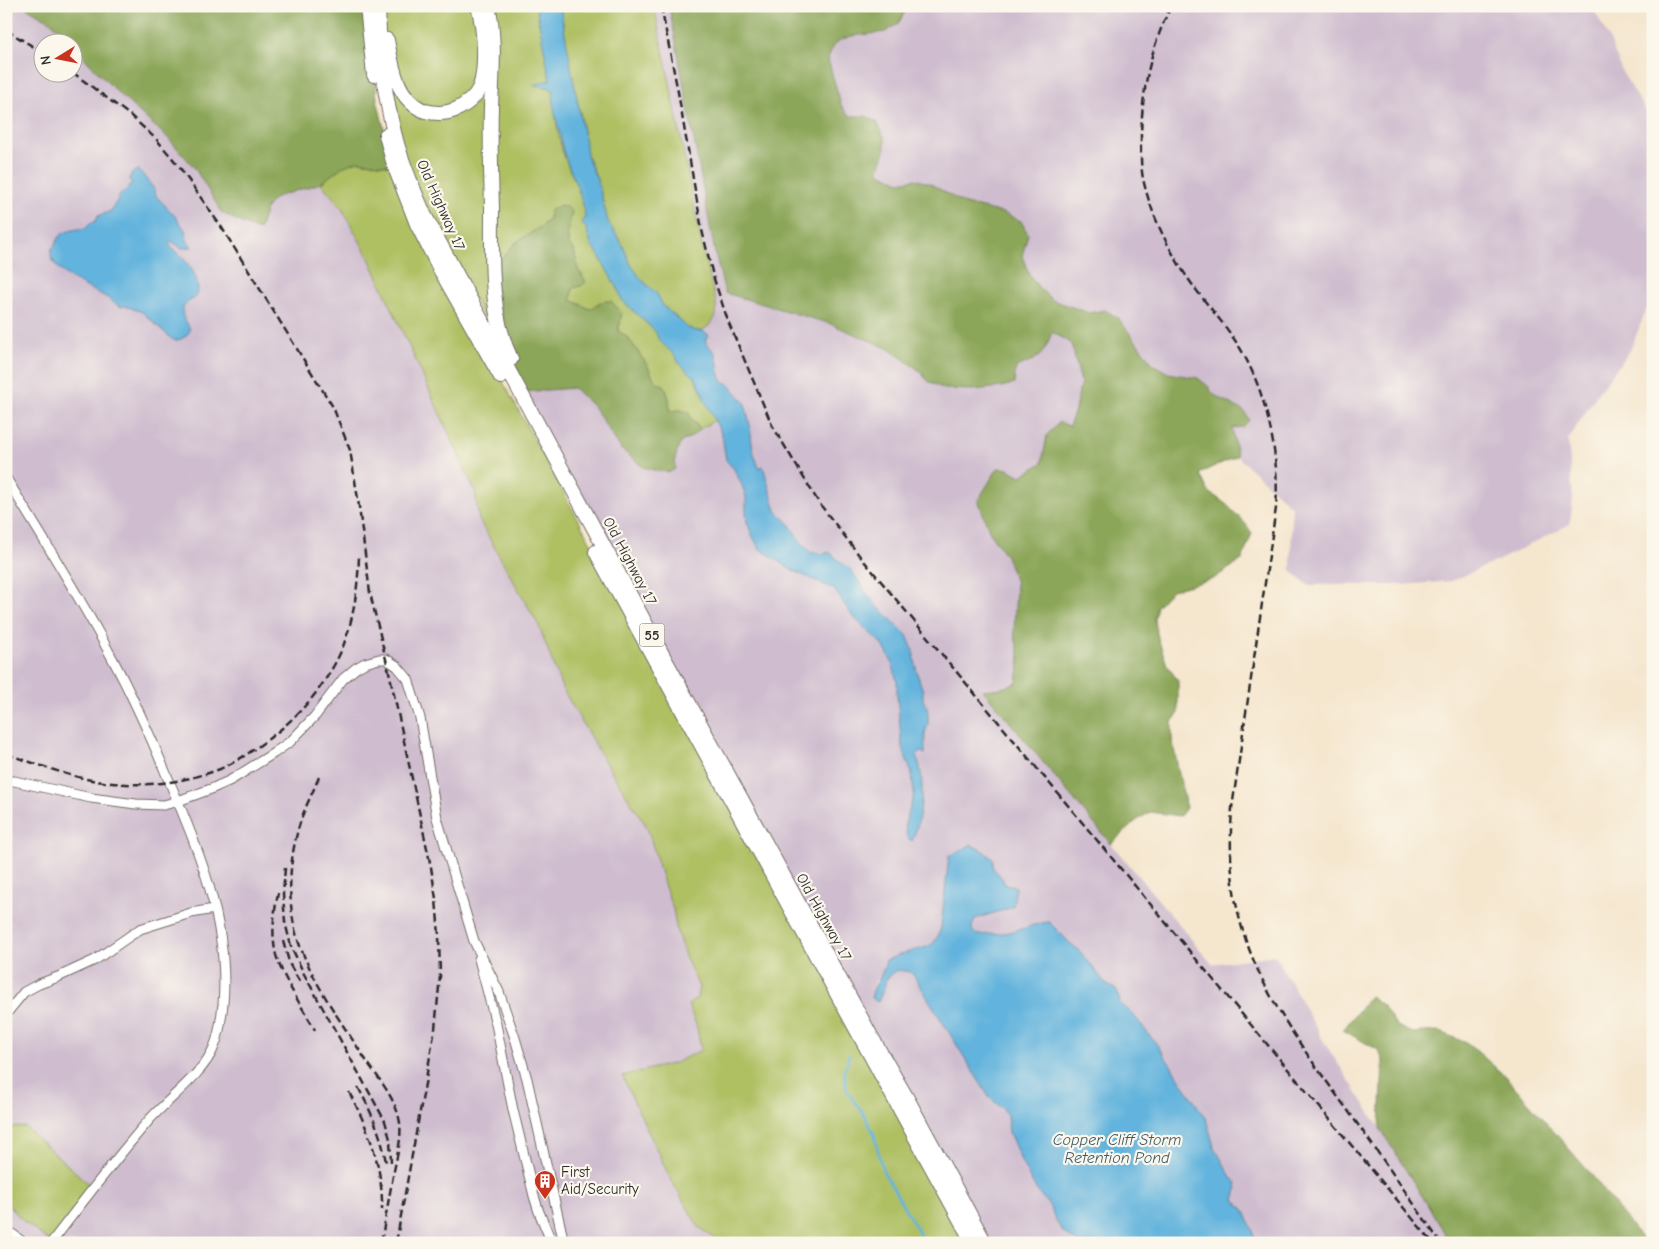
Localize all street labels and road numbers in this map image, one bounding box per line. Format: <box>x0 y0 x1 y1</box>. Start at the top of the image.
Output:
street label: Old Highway 17 <box>413 157 469 253</box>
street label: Old Highway 17 <box>599 514 661 608</box>
road number: 55 <box>640 624 664 646</box>
street label: Old Highway 17 <box>793 870 855 964</box>

